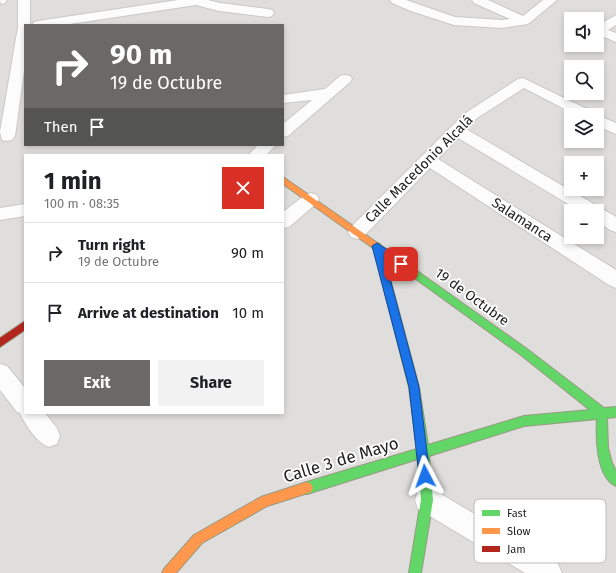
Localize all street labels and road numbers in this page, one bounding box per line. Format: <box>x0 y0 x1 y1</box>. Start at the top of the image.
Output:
street label: Calle Macedonio Alcalá <box>362 112 476 226</box>
street label: Salamanca <box>489 194 555 246</box>
street label: 19 de Octubre <box>432 264 512 330</box>
street label: Calle 3 de Mayo <box>281 432 401 488</box>

